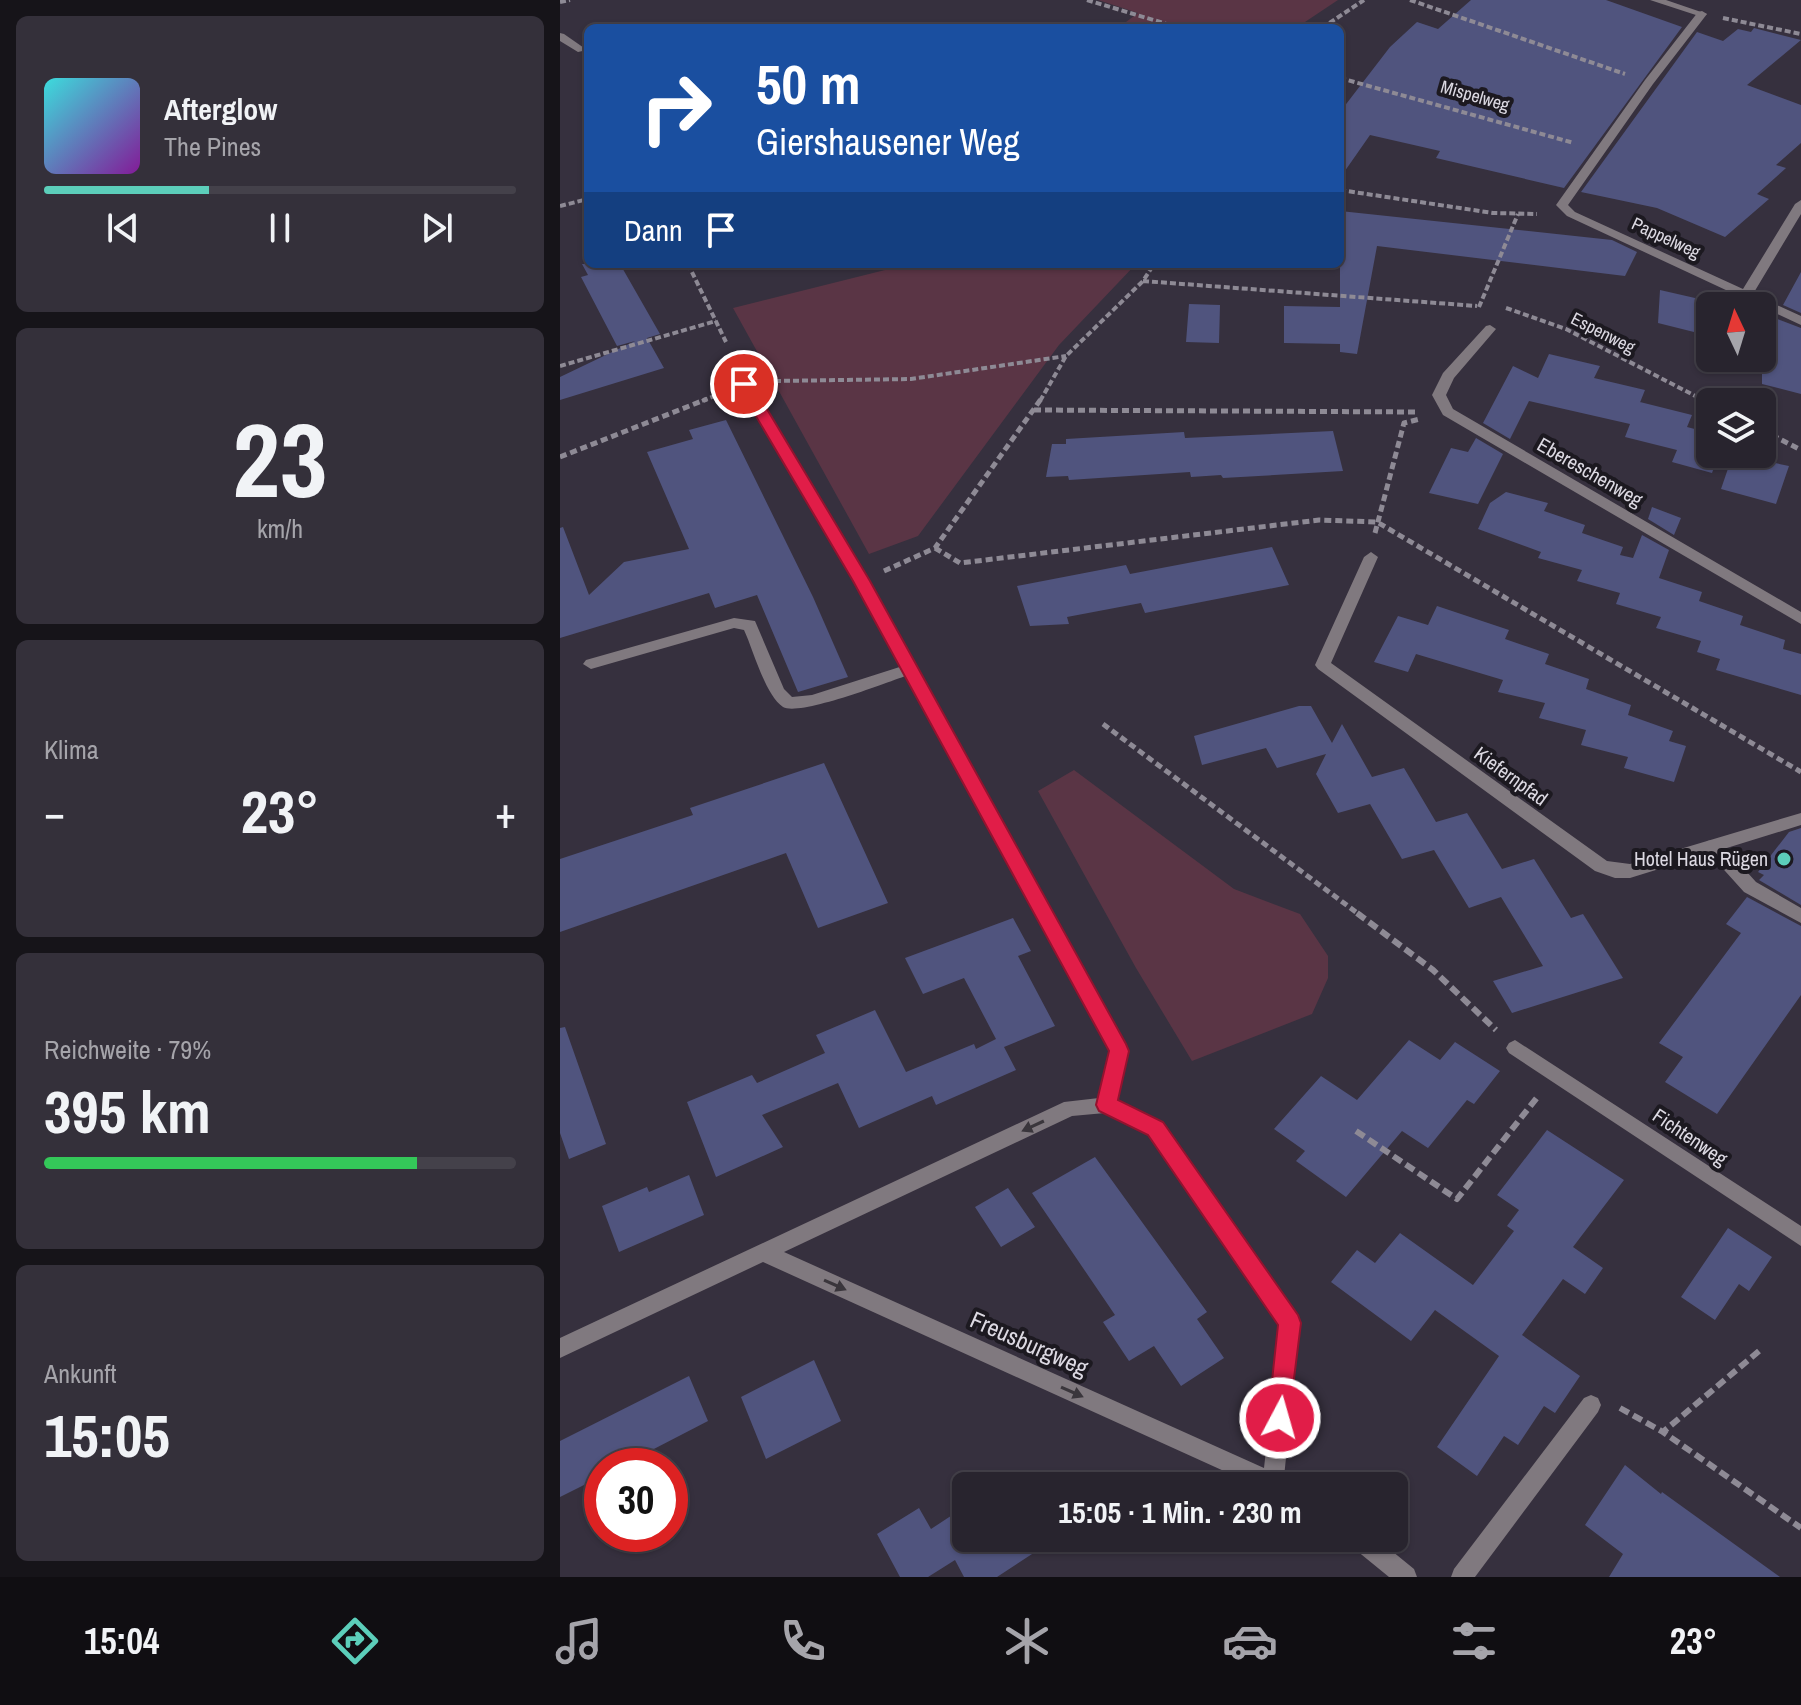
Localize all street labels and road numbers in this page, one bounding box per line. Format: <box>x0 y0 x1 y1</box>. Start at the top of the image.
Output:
street label: Mispelweg <box>1438 74 1513 117</box>
street label: Pappelweg <box>1628 211 1705 265</box>
street label: Espenweg <box>1567 306 1640 360</box>
street label: Ebereschenweg <box>1533 430 1648 513</box>
street label: Kiefernpfad <box>1469 740 1554 811</box>
street label: Fichtenweg <box>1648 1102 1733 1171</box>
street label: Freusburgweg <box>965 1303 1093 1383</box>

